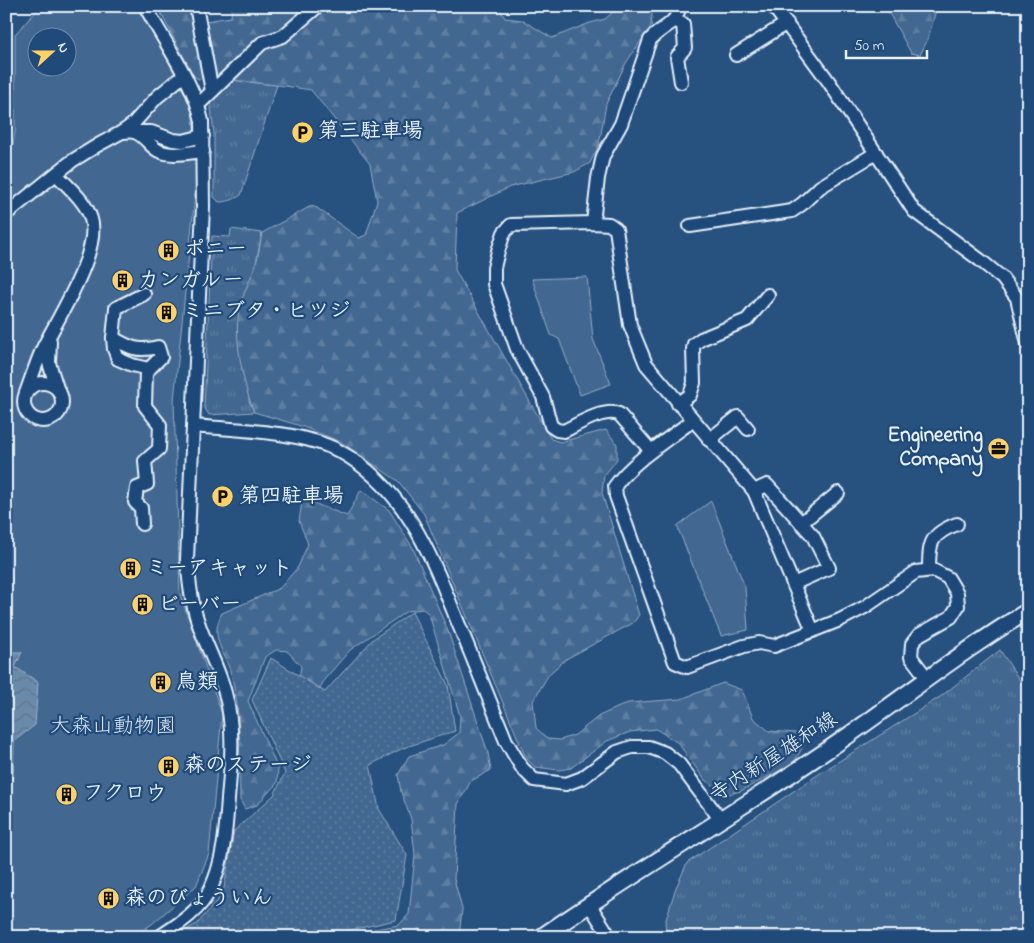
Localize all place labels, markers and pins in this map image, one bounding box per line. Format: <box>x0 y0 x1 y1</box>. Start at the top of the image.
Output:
place label: 第三駐車場 <box>318 117 423 147</box>
parking icon: 第三駐車場 <box>290 120 314 144</box>
place label: ポニー <box>184 235 247 265</box>
building icon: ポニー <box>156 238 180 262</box>
place label: カンガルー <box>138 266 243 296</box>
building icon: カンガルー <box>110 269 134 293</box>
place label: ミニブタ・ヒツジ <box>182 297 350 327</box>
building icon: ミニブタ・ヒツジ <box>154 300 178 324</box>
place label: Engineering Company <box>887 421 983 477</box>
office icon: Engineering Company <box>987 436 1011 460</box>
place label: 第四駐車場 <box>239 482 344 512</box>
parking icon: 第四駐車場 <box>211 485 235 509</box>
place label: ミーアキャット <box>146 554 293 584</box>
building icon: ミーアキャット <box>118 557 142 581</box>
place label: ビーバー <box>158 590 241 620</box>
building icon: ビーバー <box>130 593 154 617</box>
place label: 鳥類 <box>176 668 218 698</box>
building icon: 鳥類 <box>148 671 172 695</box>
place label: 森のステージ <box>184 751 311 781</box>
building icon: 森のステージ <box>156 754 180 778</box>
place label: フクロウ <box>83 779 167 809</box>
building icon: フクロウ <box>55 782 79 806</box>
place label: 森のびょういん <box>125 884 272 914</box>
building icon: 森のびょういん <box>97 887 121 911</box>

